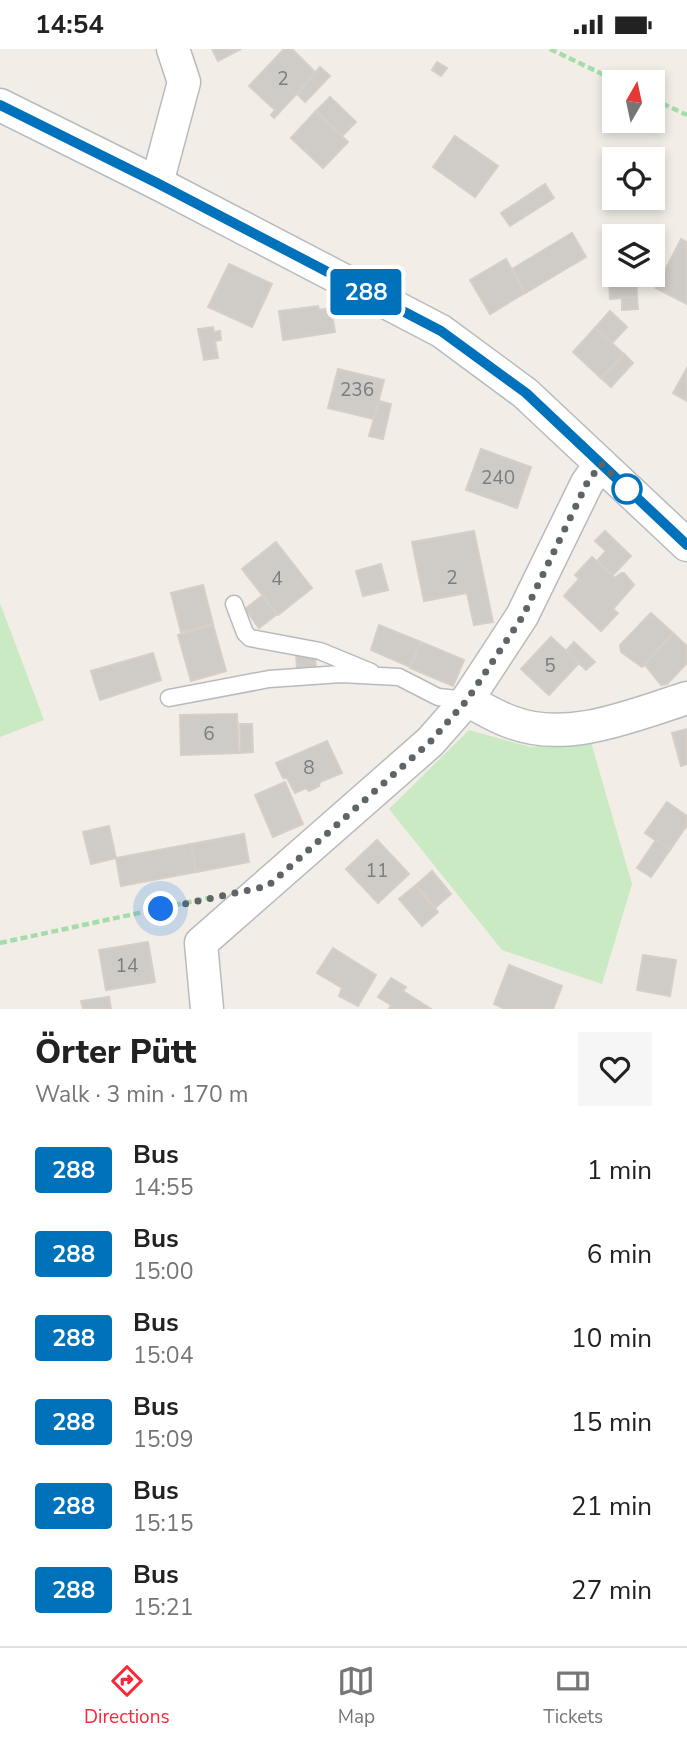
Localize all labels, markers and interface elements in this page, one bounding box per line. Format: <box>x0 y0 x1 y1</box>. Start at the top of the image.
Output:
text: 14:54 <box>35 7 104 42</box>
house number: 2 <box>277 66 289 92</box>
north arrow <box>602 70 665 133</box>
map controls <box>602 70 665 287</box>
button: locate <box>602 147 665 210</box>
button: layers <box>602 224 665 287</box>
line badge: 288 <box>326 269 406 315</box>
text: 288 <box>344 276 388 308</box>
house number: 236 <box>340 377 374 403</box>
house number: 240 <box>481 465 515 491</box>
unlabelled marker <box>612 474 642 504</box>
house number: 2 <box>446 565 458 591</box>
house number: 4 <box>271 566 283 592</box>
house number: 5 <box>544 653 556 679</box>
house number: 6 <box>203 721 215 747</box>
house number: 8 <box>303 755 315 781</box>
house number: 11 <box>366 858 388 884</box>
your location <box>143 891 178 926</box>
house number: 14 <box>116 953 138 979</box>
text: Örter Pütt <box>35 1030 196 1075</box>
button: heart <box>578 1032 652 1106</box>
text: Walk · 3 min · 170 m <box>35 1079 248 1110</box>
text: Bus <box>133 1137 179 1172</box>
text: 1 min <box>587 1153 652 1188</box>
text: 288 <box>52 1154 95 1186</box>
text: 14:55 <box>133 1172 193 1203</box>
text: Bus <box>133 1221 179 1256</box>
text: 6 min <box>587 1237 652 1272</box>
text: 288 <box>52 1238 95 1270</box>
text: 15:00 <box>133 1256 193 1287</box>
text: Bus <box>133 1305 179 1340</box>
text: 10 min <box>571 1321 652 1356</box>
text: 288 <box>52 1322 95 1354</box>
text: 15:04 <box>133 1340 193 1371</box>
text: Bus <box>133 1389 179 1424</box>
text: 15 min <box>571 1405 652 1440</box>
text: 288 <box>52 1406 95 1438</box>
text: 15:09 <box>133 1424 193 1455</box>
text: Bus <box>133 1473 179 1508</box>
text: 21 min <box>571 1489 652 1524</box>
text: 288 <box>52 1490 95 1522</box>
text: 15:15 <box>133 1508 193 1539</box>
text: Bus <box>133 1557 179 1592</box>
text: 27 min <box>571 1573 652 1608</box>
text: 288 <box>52 1574 95 1606</box>
text: 15:21 <box>133 1592 193 1623</box>
tab: Directions <box>84 1662 170 1730</box>
tab: Map <box>337 1662 375 1730</box>
tab: Tickets <box>543 1662 603 1730</box>

